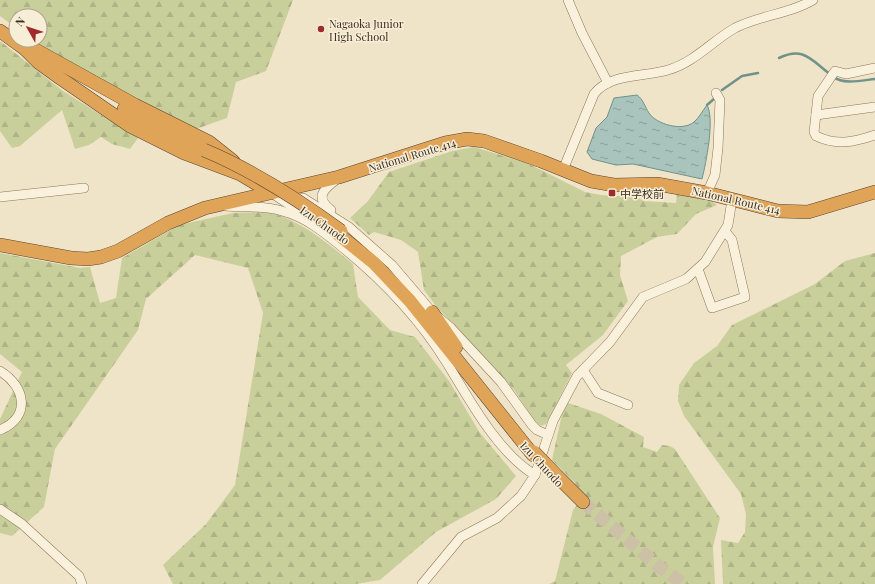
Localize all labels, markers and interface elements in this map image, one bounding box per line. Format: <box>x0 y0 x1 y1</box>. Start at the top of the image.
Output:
north arrow <box>8 8 48 48</box>
text: N <box>12 14 28 29</box>
place label: Nagaoka Junior High School <box>329 16 404 44</box>
marker: Nagaoka Junior High School <box>316 24 326 34</box>
street label: National Route 414 <box>367 134 458 175</box>
street label: National Route 414 <box>690 183 782 218</box>
place label: 中学校前 <box>620 186 664 201</box>
marker: 中学校前 <box>607 188 617 198</box>
street label: Izu Chuodo <box>297 203 353 247</box>
street label: Izu Chuodo <box>517 438 567 490</box>

